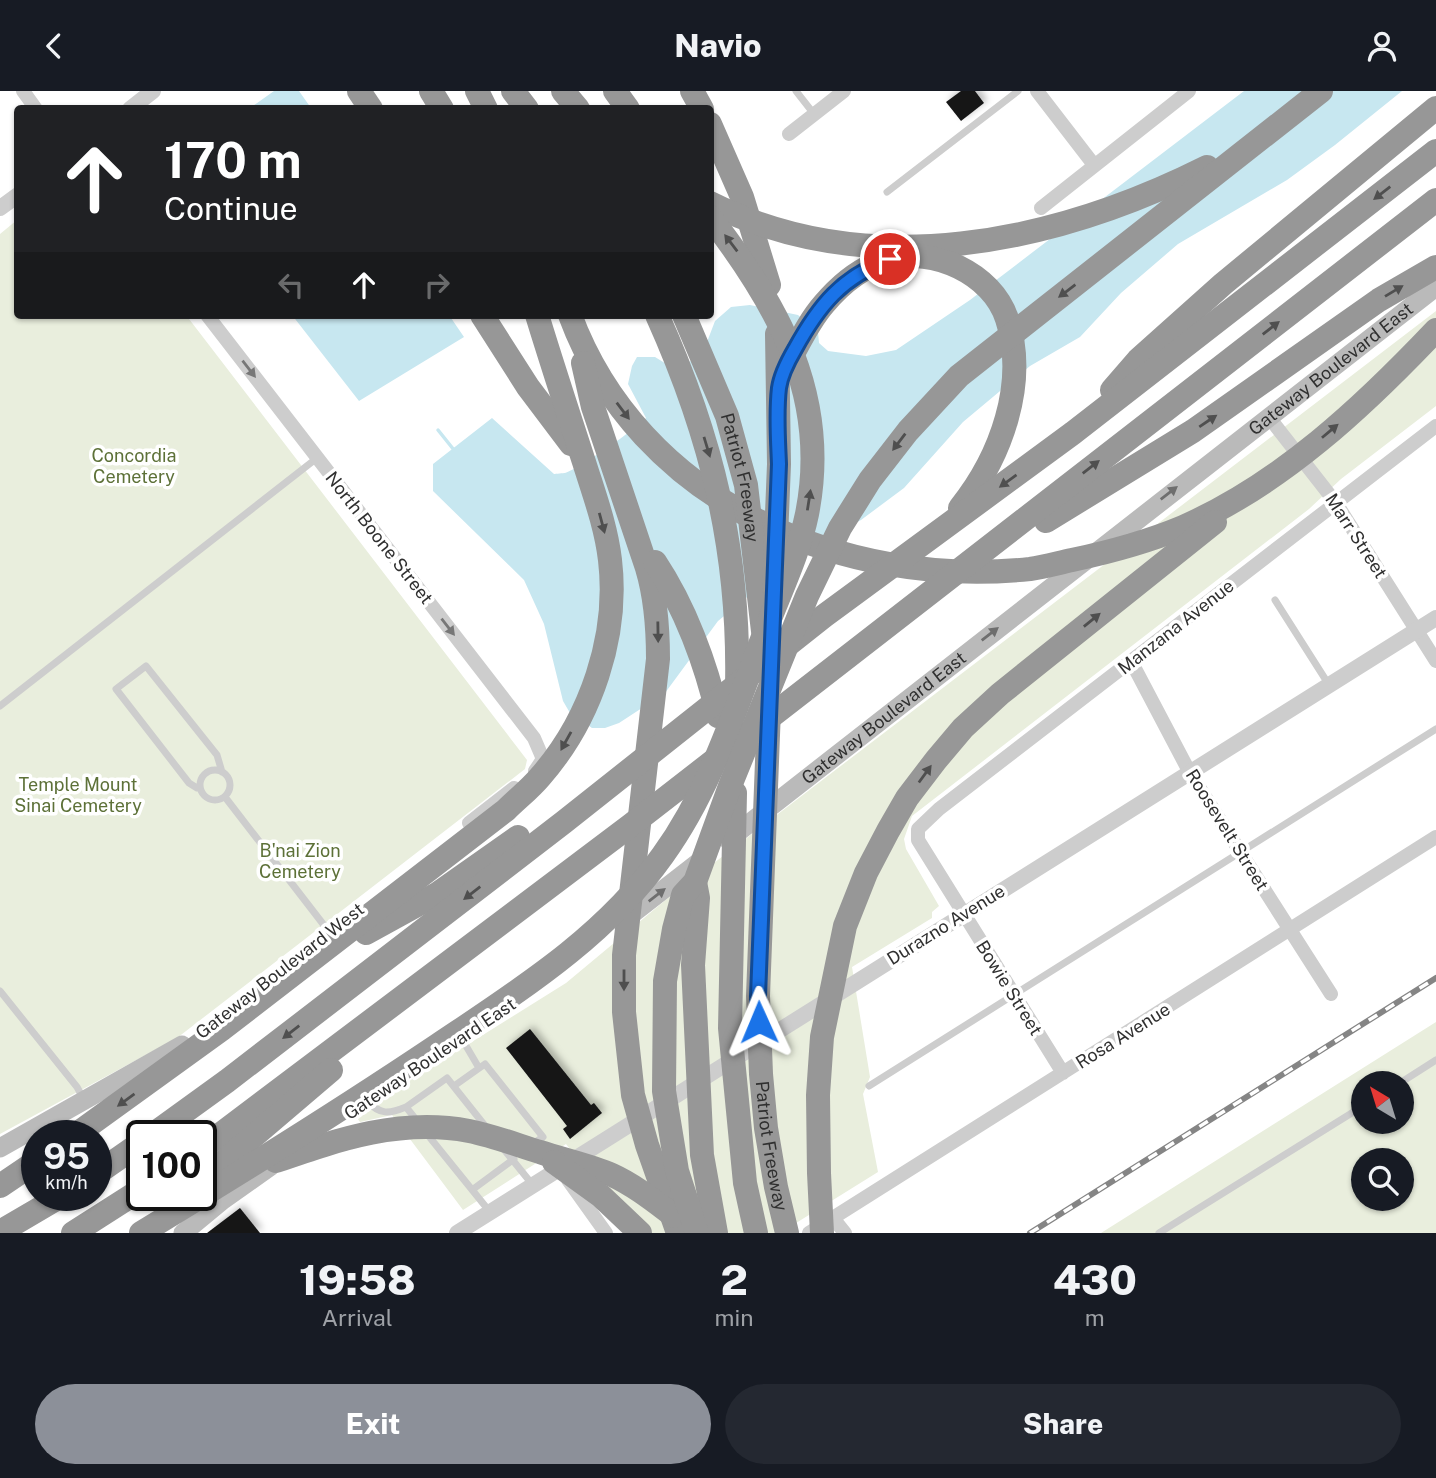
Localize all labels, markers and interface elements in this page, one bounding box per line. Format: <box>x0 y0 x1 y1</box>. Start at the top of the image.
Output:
icon: back <box>35 27 73 65</box>
text: Navio <box>674 27 762 64</box>
icon: person <box>1363 27 1401 65</box>
text: 170 m <box>164 131 302 189</box>
icon: ahead <box>49 133 140 224</box>
one-way arrow <box>1373 186 1391 200</box>
text: Continue <box>164 190 298 227</box>
pin <box>860 229 920 289</box>
one-way arrow <box>724 234 738 252</box>
icon: arrive <box>871 240 909 278</box>
icon: left <box>272 266 310 304</box>
icon: ahead <box>345 266 383 304</box>
icon: right <box>418 266 456 304</box>
one-way arrow <box>1058 283 1076 297</box>
one-way arrow <box>1385 285 1404 298</box>
street label: Gateway Boulevard East <box>1244 298 1417 439</box>
one-way arrow <box>1262 321 1280 335</box>
one-way arrow <box>241 360 255 378</box>
one-way arrow <box>615 402 629 420</box>
street label: Patriot Freeway <box>717 411 764 544</box>
one-way arrow <box>1198 415 1218 428</box>
one-way arrow <box>1321 423 1339 439</box>
one-way arrow <box>891 433 906 451</box>
one-way arrow <box>703 437 713 458</box>
park label: Concordia Cemetery <box>92 445 177 487</box>
one-way arrow <box>1082 461 1100 475</box>
street label: North Boone Street <box>321 467 438 608</box>
one-way arrow <box>999 474 1017 488</box>
one-way arrow <box>1160 486 1178 501</box>
one-way arrow <box>804 489 815 511</box>
street label: Marr Street <box>1321 489 1392 582</box>
one-way arrow <box>598 513 608 534</box>
street label: Manzana Avenue <box>1114 575 1238 678</box>
one-way arrow <box>1083 613 1101 628</box>
one-way arrow <box>440 618 454 636</box>
one-way arrow <box>652 622 664 644</box>
one-way arrow <box>981 626 999 641</box>
street label: Gateway Boulevard East <box>797 647 970 788</box>
one-way arrow <box>560 731 572 751</box>
one-way arrow <box>918 765 932 783</box>
street label: Roosevelt Street <box>1182 765 1273 894</box>
park label: Temple Mount Sinai Cemetery <box>14 774 142 816</box>
park label: B'nai Zion Cemetery <box>259 840 341 882</box>
street label: Durazno Avenue <box>883 880 1009 969</box>
one-way arrow <box>463 886 481 901</box>
one-way arrow <box>648 888 666 902</box>
street label: Gateway Boulevard West <box>191 898 368 1043</box>
street label: Bowie Street <box>972 936 1047 1039</box>
one-way arrow <box>618 970 630 992</box>
position arrow <box>722 985 796 1059</box>
street label: Gateway Boulevard East <box>340 993 520 1124</box>
street label: Rosa Avenue <box>1072 998 1174 1073</box>
one-way arrow <box>283 1025 301 1040</box>
north arrow <box>1351 1071 1414 1134</box>
map controls <box>1351 1071 1414 1211</box>
street label: Patriot Freeway <box>752 1080 792 1213</box>
one-way arrow <box>117 1093 135 1107</box>
speed limit sign: 100 <box>126 1120 217 1211</box>
text: 95 <box>43 1136 90 1177</box>
button: search <box>1351 1148 1414 1211</box>
text: km/h <box>45 1172 88 1193</box>
text: 19:58 <box>299 1255 416 1304</box>
text: 2 <box>720 1255 748 1304</box>
text: 430 <box>1053 1255 1137 1304</box>
text: Arrival <box>322 1304 393 1331</box>
text: min <box>715 1304 754 1331</box>
text: m <box>1085 1304 1105 1331</box>
button: Exit <box>35 1384 711 1464</box>
button: Share <box>725 1384 1401 1464</box>

